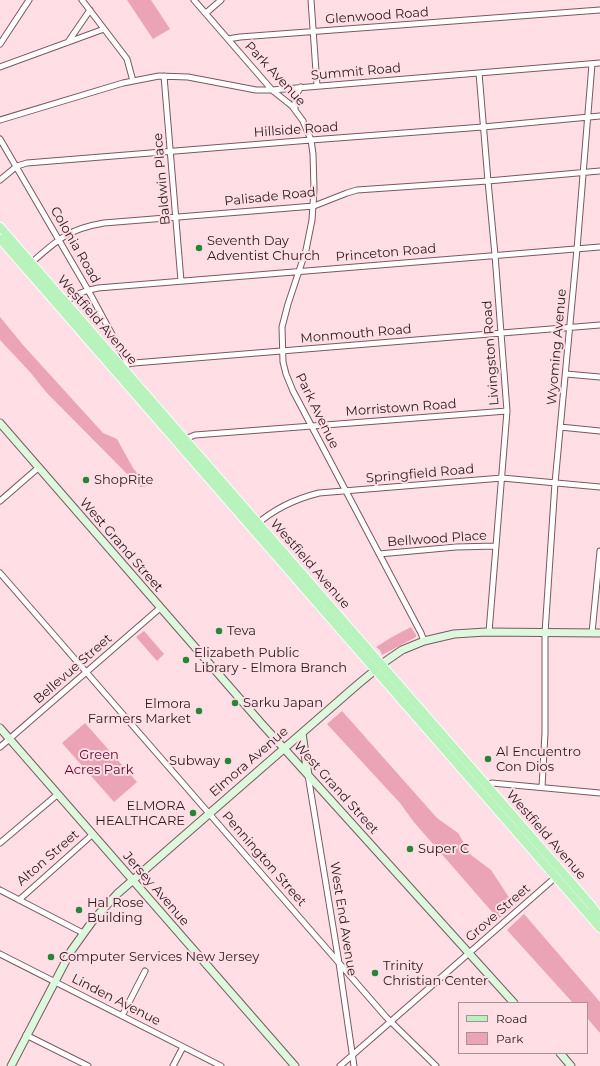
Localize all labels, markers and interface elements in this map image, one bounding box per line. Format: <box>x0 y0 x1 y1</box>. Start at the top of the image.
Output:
street label: Glenwood Road <box>325 5 429 27</box>
street label: Park Avenue <box>241 39 309 109</box>
street label: Summit Road <box>310 60 402 84</box>
street label: Hillside Road <box>253 119 339 141</box>
street label: Baldwin Place <box>150 132 174 226</box>
street label: Palisade Road <box>223 184 317 210</box>
street label: Colonia Road <box>47 204 103 286</box>
place label: Seventh Day Adventist Church <box>207 233 320 264</box>
street label: Princeton Road <box>335 241 437 265</box>
marker: Seventh Day Adventist Church <box>194 243 204 253</box>
street label: Westfield Avenue <box>54 272 140 368</box>
street label: Wyoming Avenue <box>544 288 570 406</box>
street label: Livingston Road <box>480 300 502 406</box>
street label: Monmouth Road <box>300 321 412 347</box>
street label: Park Avenue <box>292 371 342 451</box>
street label: Morristown Road <box>345 396 457 420</box>
street label: Springfield Road <box>365 461 475 487</box>
place label: ShopRite <box>94 472 153 488</box>
marker: ShopRite <box>81 475 91 485</box>
street label: West Grand Street <box>76 495 166 595</box>
street label: Westfield Avenue <box>267 516 353 612</box>
street label: Bellwood Place <box>387 528 487 550</box>
place label: Teva <box>227 623 256 639</box>
marker: Teva <box>214 626 224 636</box>
street label: Bellevue Street <box>31 631 115 707</box>
place label: Elizabeth Public Library - Elmora Branch <box>194 645 347 676</box>
marker: Elizabeth Public Library - Elmora Branch <box>181 655 191 665</box>
place label: Sarku Japan <box>243 695 323 711</box>
place label: Elmora Farmers Market <box>88 696 191 727</box>
marker: Sarku Japan <box>230 698 240 708</box>
marker: Elmora Farmers Market <box>194 706 204 716</box>
street label: Elmora Avenue <box>207 724 291 800</box>
street label: West Grand Street <box>290 738 382 838</box>
place label: Al Encuentro Con Dios <box>496 744 581 775</box>
park label: Green Acres Park <box>65 747 133 778</box>
place label: Subway <box>169 753 220 769</box>
marker: Al Encuentro Con Dios <box>483 754 493 764</box>
marker: Subway <box>223 756 233 766</box>
street label: Westfield Avenue <box>503 787 589 883</box>
place label: ELMORA HEALTHCARE <box>95 798 185 829</box>
marker: ELMORA HEALTHCARE <box>188 808 198 818</box>
street label: Pennington Street <box>219 808 309 910</box>
street label: Alton Street <box>14 827 82 889</box>
place label: Super C <box>418 841 469 857</box>
marker: Super C <box>405 844 415 854</box>
street label: Jersey Avenue <box>120 849 192 929</box>
street label: West End Avenue <box>326 861 360 977</box>
street label: Grove Street <box>463 881 533 945</box>
place label: Hal Rose Building <box>87 895 144 926</box>
marker: Hal Rose Building <box>74 905 84 915</box>
place label: Computer Services New Jersey <box>59 949 259 965</box>
marker: Computer Services New Jersey <box>46 952 56 962</box>
place label: Trinity Christian Center <box>383 958 488 989</box>
marker: Trinity Christian Center <box>370 968 380 978</box>
street label: Linden Avenue <box>69 971 163 1029</box>
legend <box>458 1002 588 1054</box>
text: Road <box>496 1011 527 1026</box>
text: Park <box>496 1031 523 1046</box>

